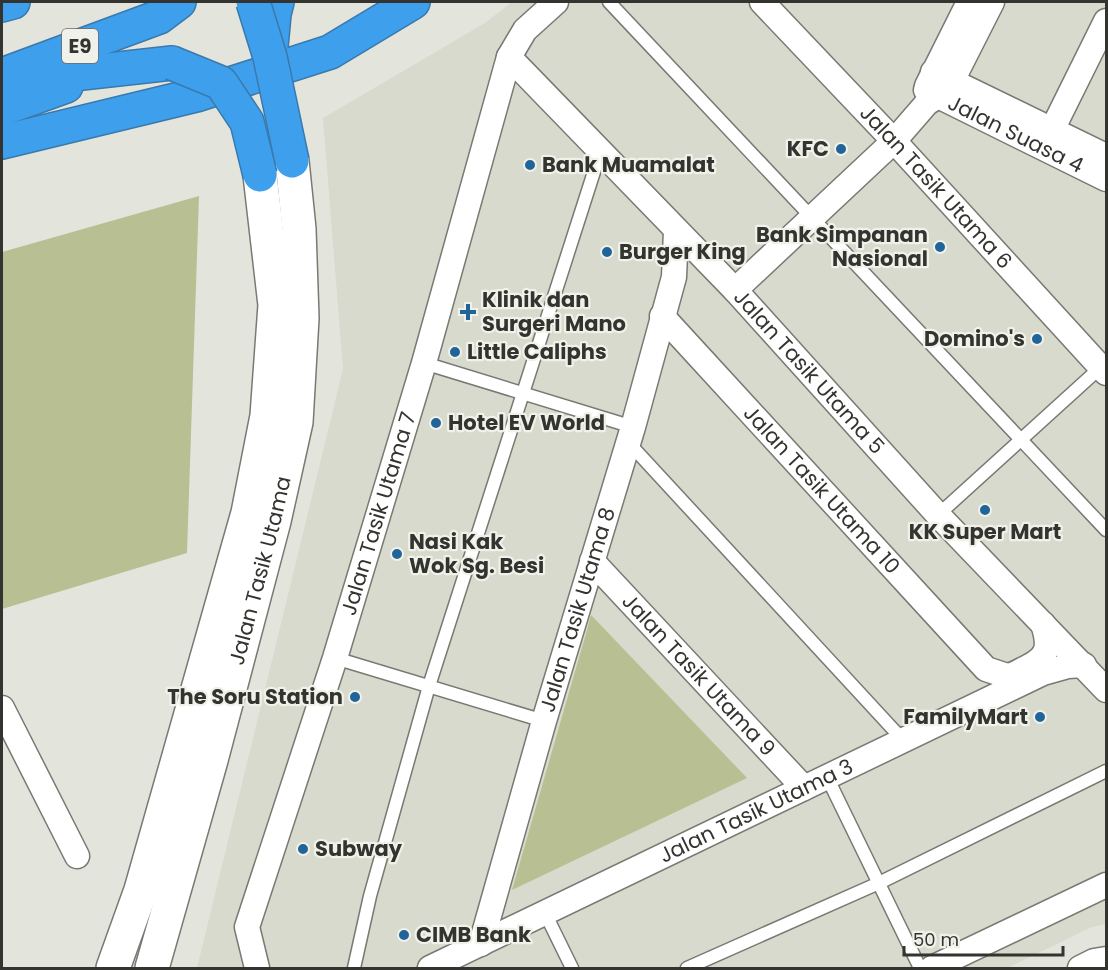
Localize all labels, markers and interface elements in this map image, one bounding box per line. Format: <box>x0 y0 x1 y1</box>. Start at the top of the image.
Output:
road number: E9 <box>62 29 98 63</box>
street label: Jalan Suasa 4 <box>943 88 1089 180</box>
street label: Jalan Tasik Utama 6 <box>853 99 1019 275</box>
place label: KFC <box>787 134 829 163</box>
marker: KFC <box>834 142 848 156</box>
place label: Bank Muamalat <box>542 150 715 179</box>
marker: Bank Muamalat <box>523 158 537 172</box>
place label: Bank Simpanan Nasional <box>756 220 928 273</box>
place label: Burger King <box>619 237 746 266</box>
marker: Bank Simpanan Nasional <box>933 240 947 254</box>
marker: Burger King <box>600 245 614 259</box>
street label: Jalan Tasik Utama 5 <box>727 283 891 460</box>
place label: Klinik dan Surgeri Mano <box>482 285 626 338</box>
marker: Klinik dan Surgeri Mano <box>459 303 477 321</box>
place label: Domino's <box>924 324 1025 353</box>
marker: Domino's <box>1030 332 1044 346</box>
place label: Little Caliphs <box>467 337 607 366</box>
marker: Little Caliphs <box>448 345 462 359</box>
street label: Jalan Tasik Utama 10 <box>737 399 907 580</box>
street label: Jalan Tasik Utama 7 <box>334 408 422 619</box>
place label: Hotel EV World <box>448 408 605 437</box>
marker: Hotel EV World <box>429 416 443 430</box>
street label: Jalan Tasik Utama <box>222 473 298 668</box>
marker: KK Super Mart <box>978 503 992 517</box>
street label: Jalan Tasik Utama 8 <box>533 504 622 716</box>
place label: KK Super Mart <box>909 517 1061 546</box>
place label: Nasi Kak Wok Sg. Besi <box>409 527 544 580</box>
marker: Nasi Kak Wok Sg. Besi <box>390 547 404 561</box>
street label: Jalan Tasik Utama 9 <box>616 587 782 762</box>
place label: The Soru Station <box>167 682 343 711</box>
marker: The Soru Station <box>348 690 362 704</box>
place label: FamilyMart <box>903 702 1028 731</box>
marker: FamilyMart <box>1033 710 1047 724</box>
street label: Jalan Tasik Utama 3 <box>654 752 858 870</box>
place label: Subway <box>315 834 403 863</box>
marker: Subway <box>296 842 310 856</box>
scale bar <box>904 919 1063 957</box>
place label: CIMB Bank <box>416 920 531 949</box>
text: 50 m <box>913 927 959 952</box>
marker: CIMB Bank <box>397 928 411 942</box>

